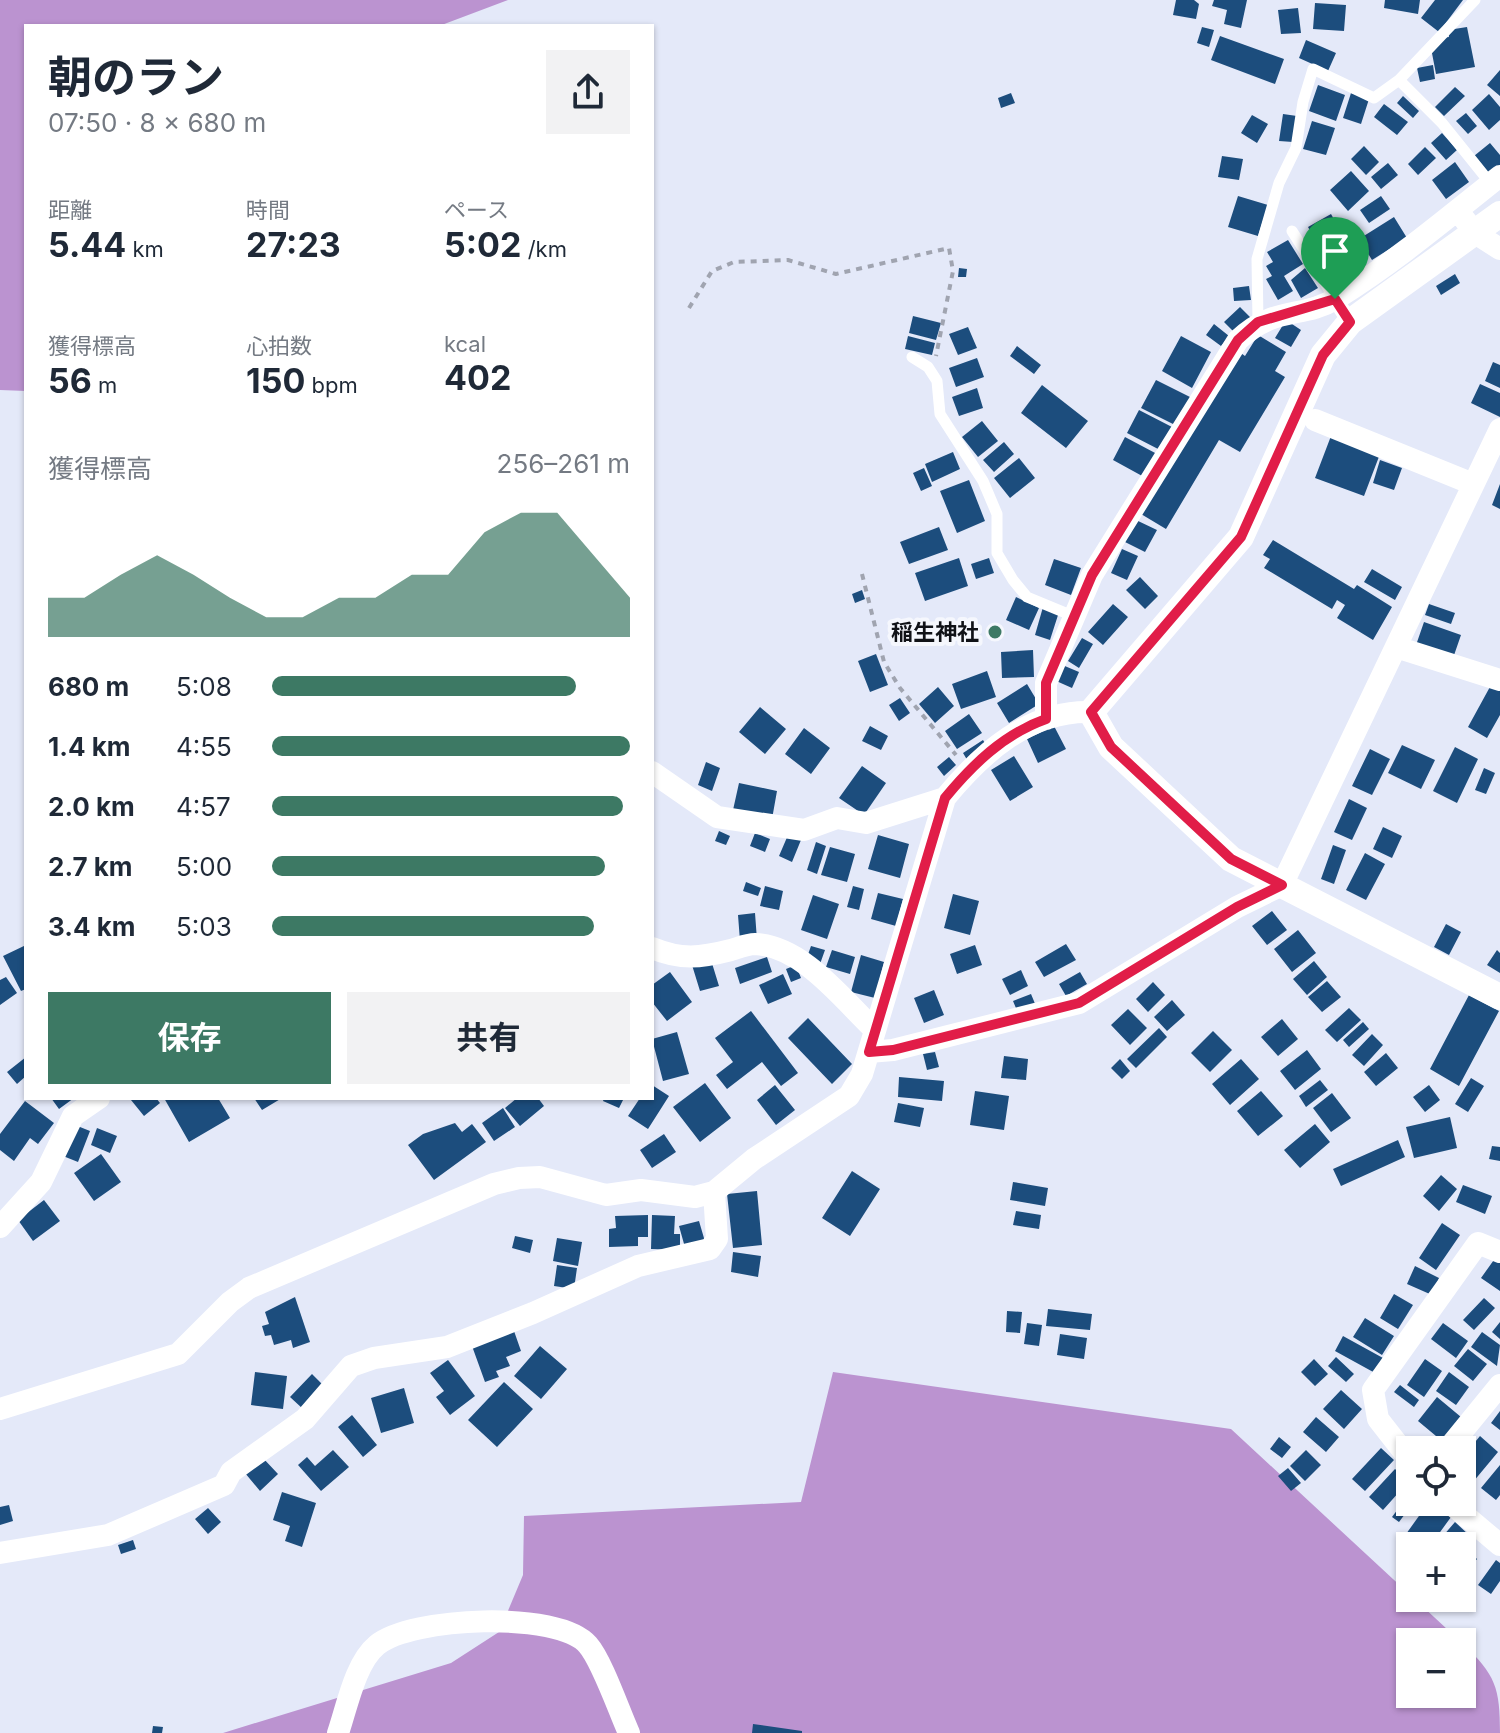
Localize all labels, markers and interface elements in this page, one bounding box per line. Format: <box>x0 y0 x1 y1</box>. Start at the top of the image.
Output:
text: 朝のラン <box>48 50 224 104</box>
button: share <box>546 50 630 134</box>
text: 07:50 · 8 × 680 m <box>48 107 266 138</box>
text: 距離 <box>48 197 92 223</box>
text: 時間 <box>246 197 290 223</box>
text: ペース <box>444 197 509 223</box>
pin <box>1301 217 1369 299</box>
text: 5.44 <box>48 224 126 265</box>
text: 27:23 <box>246 224 341 265</box>
text: 5:02 <box>444 224 521 265</box>
icon: arrive <box>1313 229 1357 273</box>
text: km <box>126 236 164 262</box>
text: /km <box>521 236 567 262</box>
text: kcal <box>444 331 486 357</box>
text: 獲得標高 <box>48 333 136 359</box>
text: 心拍数 <box>246 333 312 359</box>
text: 402 <box>444 357 511 398</box>
text: 56 <box>48 360 92 401</box>
text: 150 <box>246 360 305 401</box>
text: m <box>92 372 117 398</box>
text: bpm <box>305 372 358 398</box>
text: 256–261 m <box>497 448 630 479</box>
text: 獲得標高 <box>48 453 152 484</box>
place label: 稲生神社 <box>891 619 979 645</box>
marker: 稲生神社 <box>986 623 1004 641</box>
text: 680 m <box>48 671 129 702</box>
text: 5:08 <box>176 671 232 702</box>
text: 1.4 km <box>48 731 130 762</box>
text: 4:55 <box>176 731 232 762</box>
text: 2.0 km <box>48 791 135 822</box>
text: 4:57 <box>176 791 231 822</box>
text: 2.7 km <box>48 851 133 882</box>
text: 5:00 <box>176 851 232 882</box>
text: 3.4 km <box>48 911 135 942</box>
text: 5:03 <box>176 911 232 942</box>
button: 保存 <box>48 992 331 1084</box>
button: 共有 <box>347 992 630 1084</box>
map controls <box>1396 1436 1476 1708</box>
button: locate <box>1396 1436 1476 1516</box>
button: + <box>1396 1532 1476 1612</box>
button: − <box>1396 1628 1476 1708</box>

